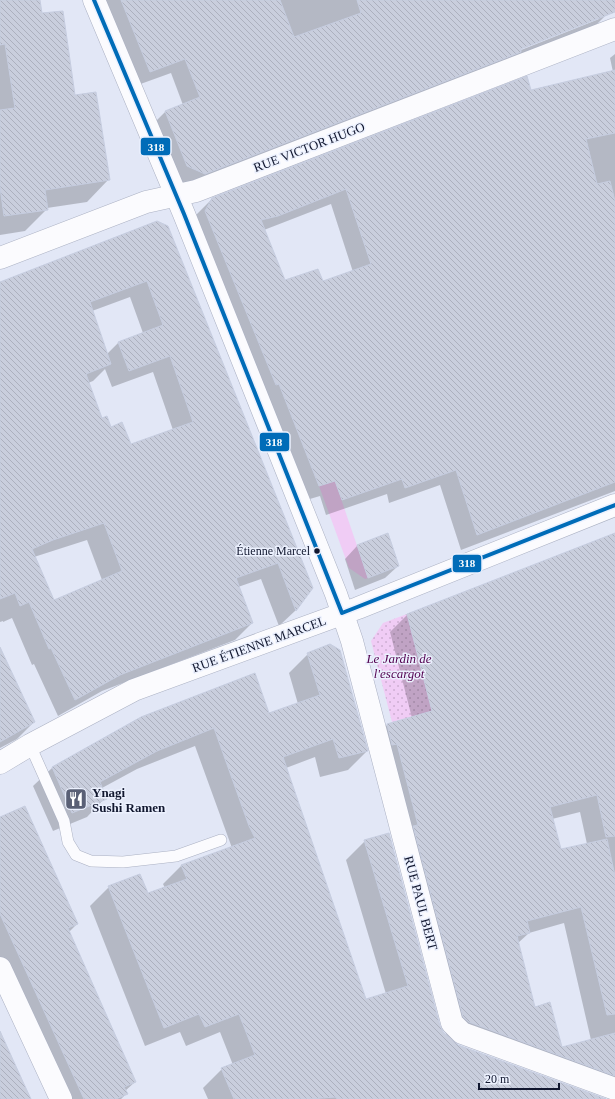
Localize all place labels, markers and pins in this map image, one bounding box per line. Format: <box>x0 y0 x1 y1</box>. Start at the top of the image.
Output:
place label: Étienne Marcel <box>236 544 311 558</box>
marker: Étienne Marcel <box>312 546 322 556</box>
place label: Ynagi Sushi Ramen <box>92 785 166 815</box>
restaurant icon: Ynagi Sushi Ramen <box>63 786 89 812</box>

